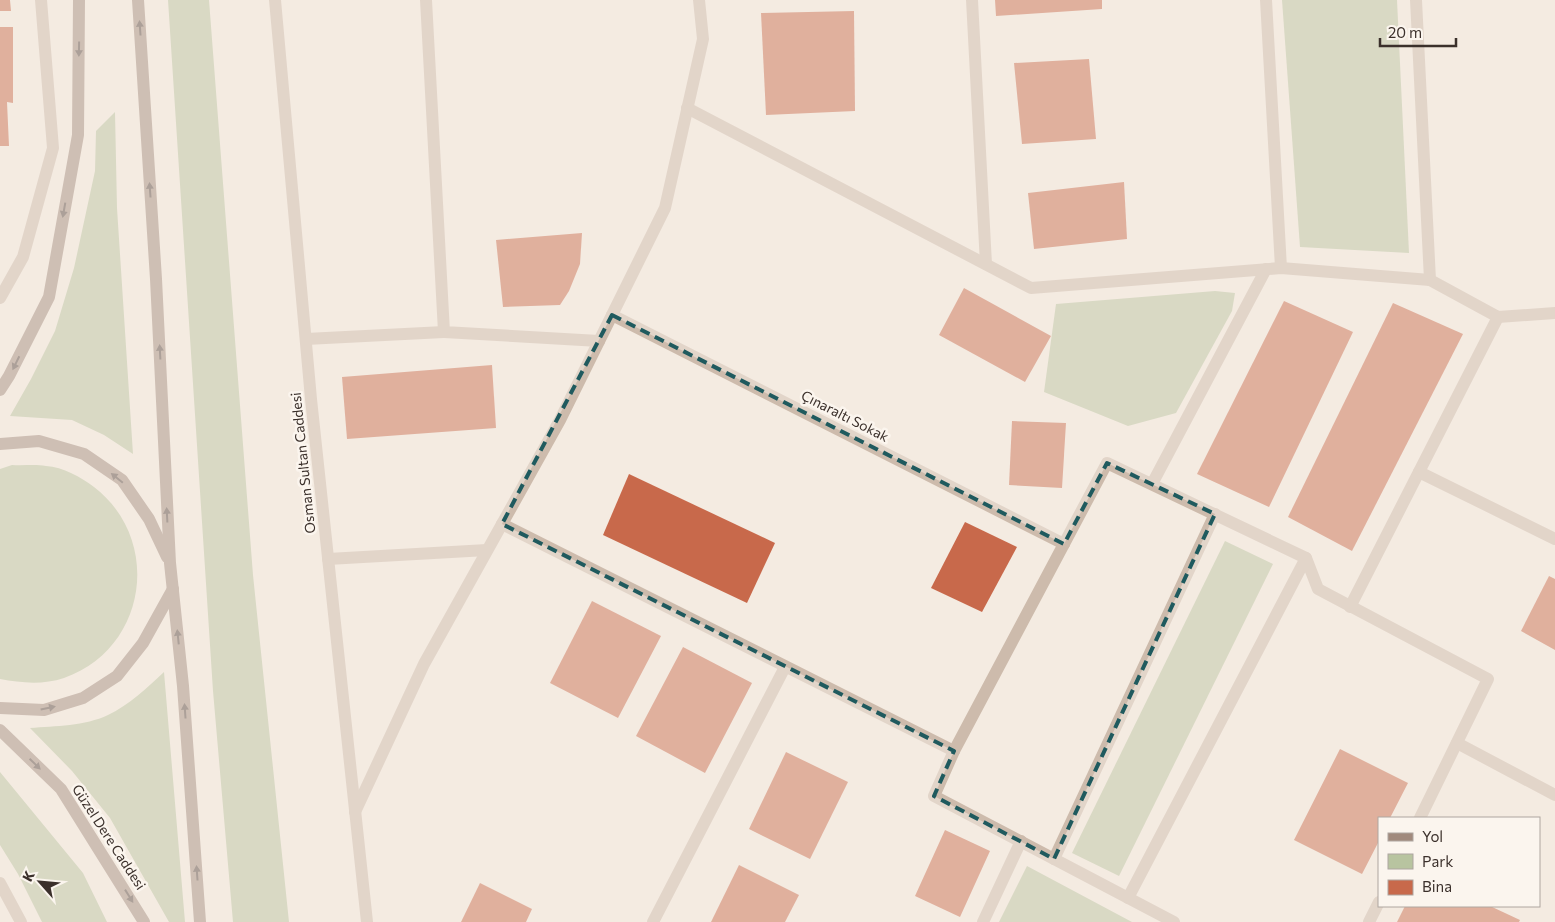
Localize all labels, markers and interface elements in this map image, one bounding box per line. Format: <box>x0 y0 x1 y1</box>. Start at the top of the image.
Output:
scale bar <box>1380 15 1456 47</box>
one-way arrow <box>135 20 143 36</box>
text: 20 m <box>1388 23 1422 41</box>
one-way arrow <box>75 41 83 57</box>
one-way arrow <box>146 182 154 198</box>
one-way arrow <box>60 202 68 218</box>
one-way arrow <box>155 344 163 360</box>
one-way arrow <box>12 356 20 371</box>
street label: Çınaraltı Sokak <box>799 386 892 445</box>
street label: Osman Sultan Caddesi <box>287 392 318 534</box>
one-way arrow <box>111 472 124 483</box>
one-way arrow <box>163 506 171 522</box>
one-way arrow <box>174 629 182 645</box>
one-way arrow <box>180 703 188 719</box>
one-way arrow <box>41 704 56 712</box>
one-way arrow <box>29 758 41 770</box>
street label: Güzel Dere Caddesi <box>69 781 150 893</box>
legend <box>1378 817 1540 907</box>
text: Yol <box>1422 827 1443 845</box>
text: Park <box>1422 852 1453 870</box>
north arrow <box>15 857 65 907</box>
one-way arrow <box>192 865 200 881</box>
text: K <box>18 867 38 884</box>
text: Bina <box>1422 877 1452 895</box>
one-way arrow <box>124 889 134 902</box>

